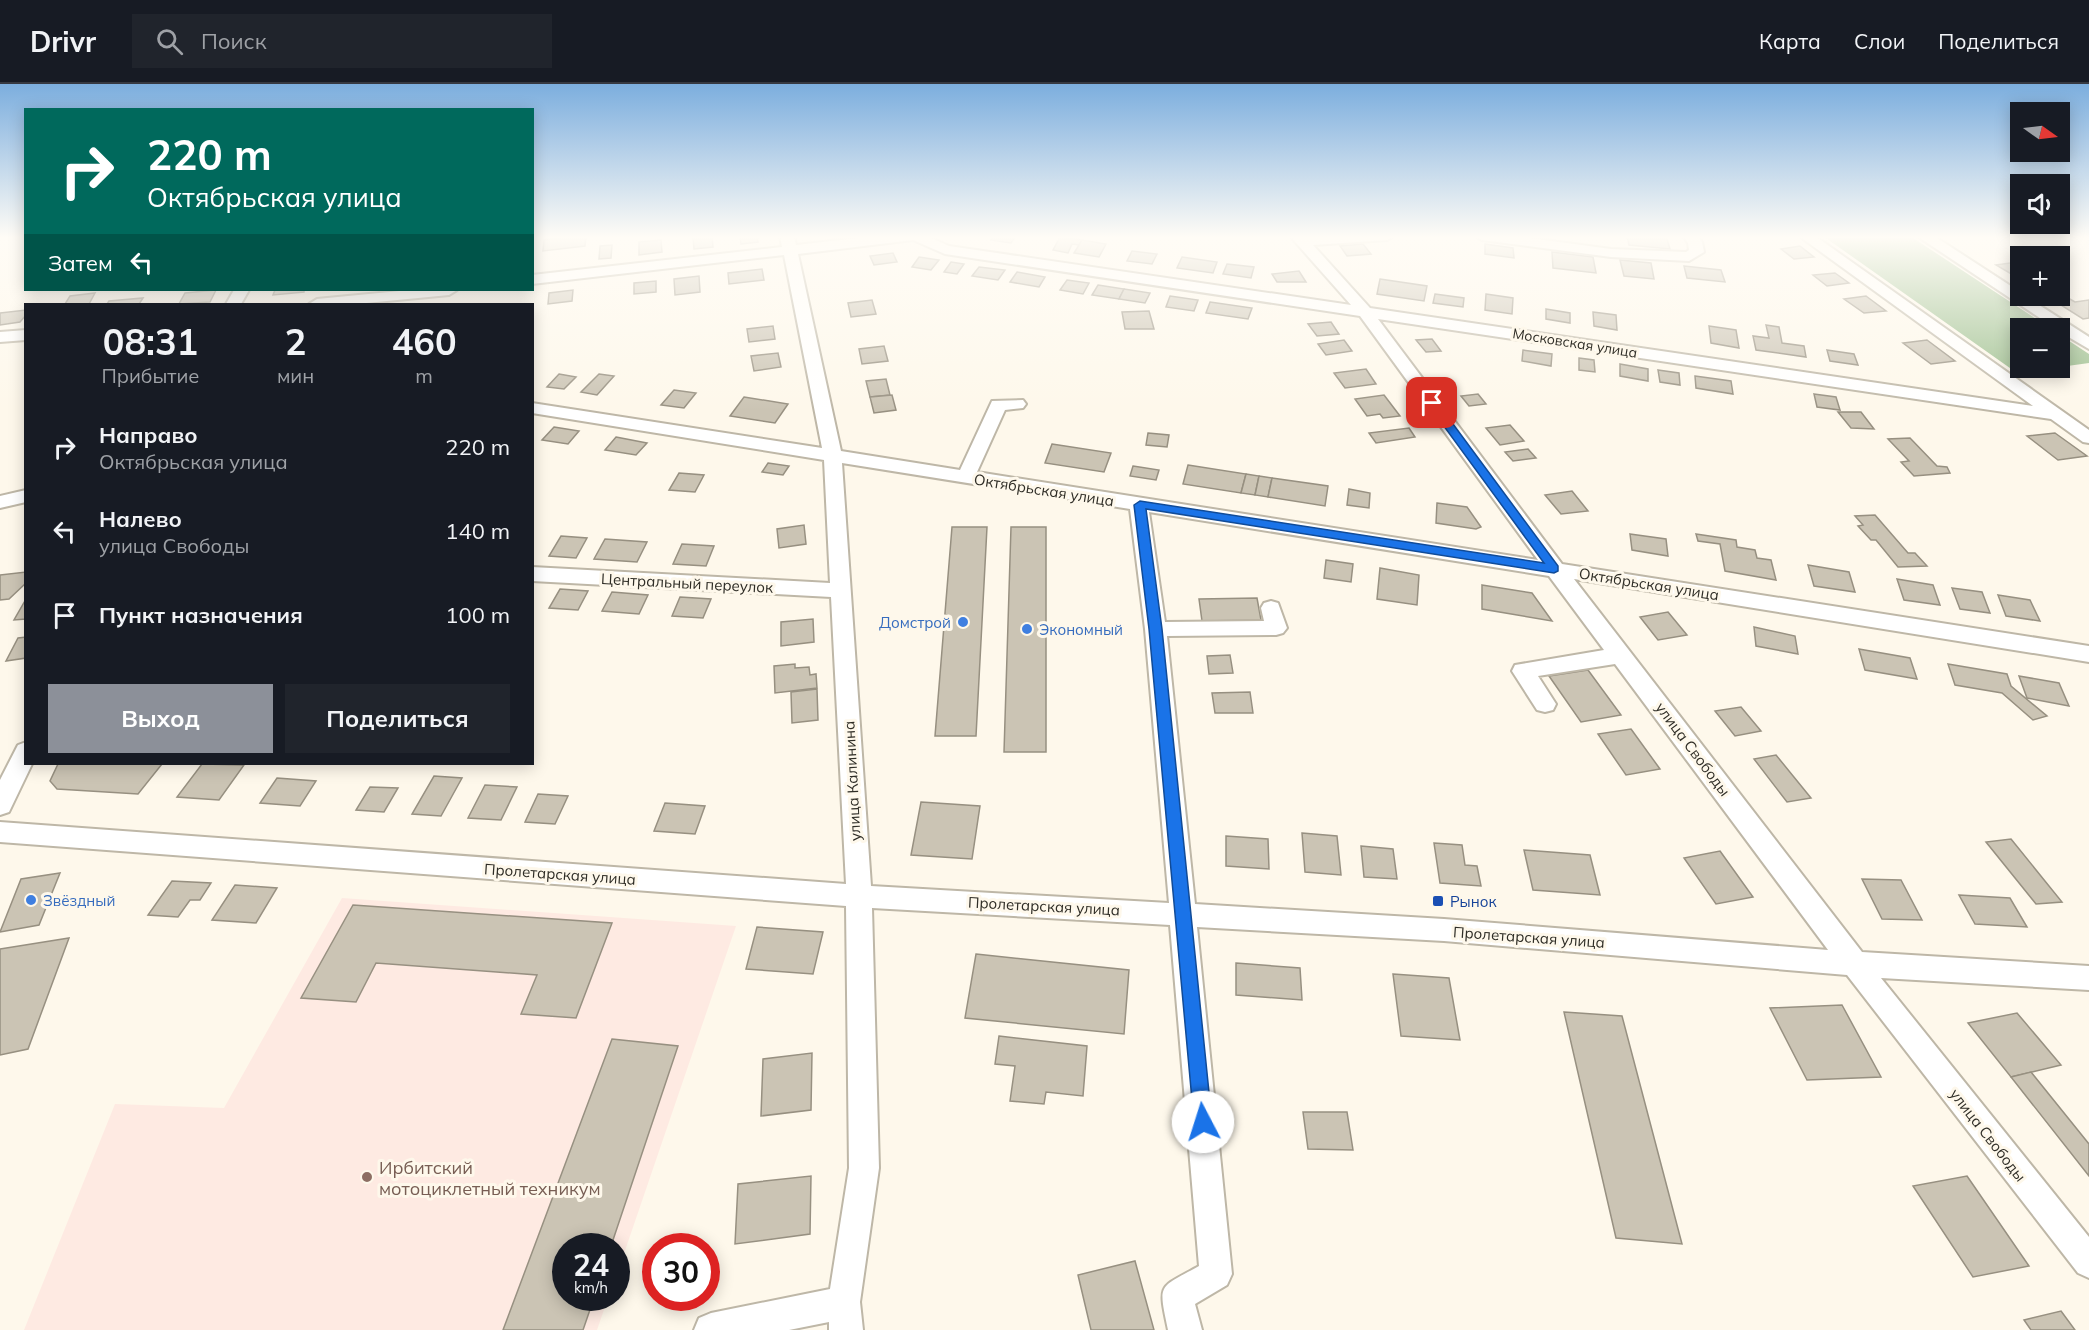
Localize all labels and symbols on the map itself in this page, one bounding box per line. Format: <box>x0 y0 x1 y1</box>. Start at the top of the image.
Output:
north arrow <box>2010 102 2070 162</box>
street label: Московская улица <box>1511 324 1639 362</box>
pin <box>1406 377 1457 428</box>
street label: Октябрьская улица <box>973 470 1115 510</box>
street label: Октябрьская улица <box>1578 564 1720 604</box>
street label: Центральный переулок <box>600 569 774 597</box>
place label: Домстрой <box>879 613 951 632</box>
marker: Домстрой <box>956 615 970 629</box>
place label: Экономный <box>1039 620 1123 639</box>
marker: Экономный <box>1020 622 1034 636</box>
street label: улица Свободы <box>1651 698 1735 800</box>
street label: улица Калинина <box>839 720 865 842</box>
street label: Пролетарская улица <box>483 859 637 889</box>
place label: Звёздный <box>43 891 115 910</box>
place label: Рынок <box>1450 892 1497 911</box>
marker: Звёздный <box>24 893 38 907</box>
street label: Пролетарская улица <box>968 893 1120 919</box>
marker: Рынок <box>1431 894 1445 908</box>
street label: Пролетарская улица <box>1452 922 1606 952</box>
street label: улица Свободы <box>1946 1085 2030 1185</box>
position arrow <box>1171 1090 1235 1154</box>
place label: Ирбитский мотоциклетный техникум <box>379 1156 601 1200</box>
marker: Ирбитский мотоциклетный техникум <box>360 1170 374 1184</box>
speed limit sign: 30 <box>642 1233 720 1311</box>

